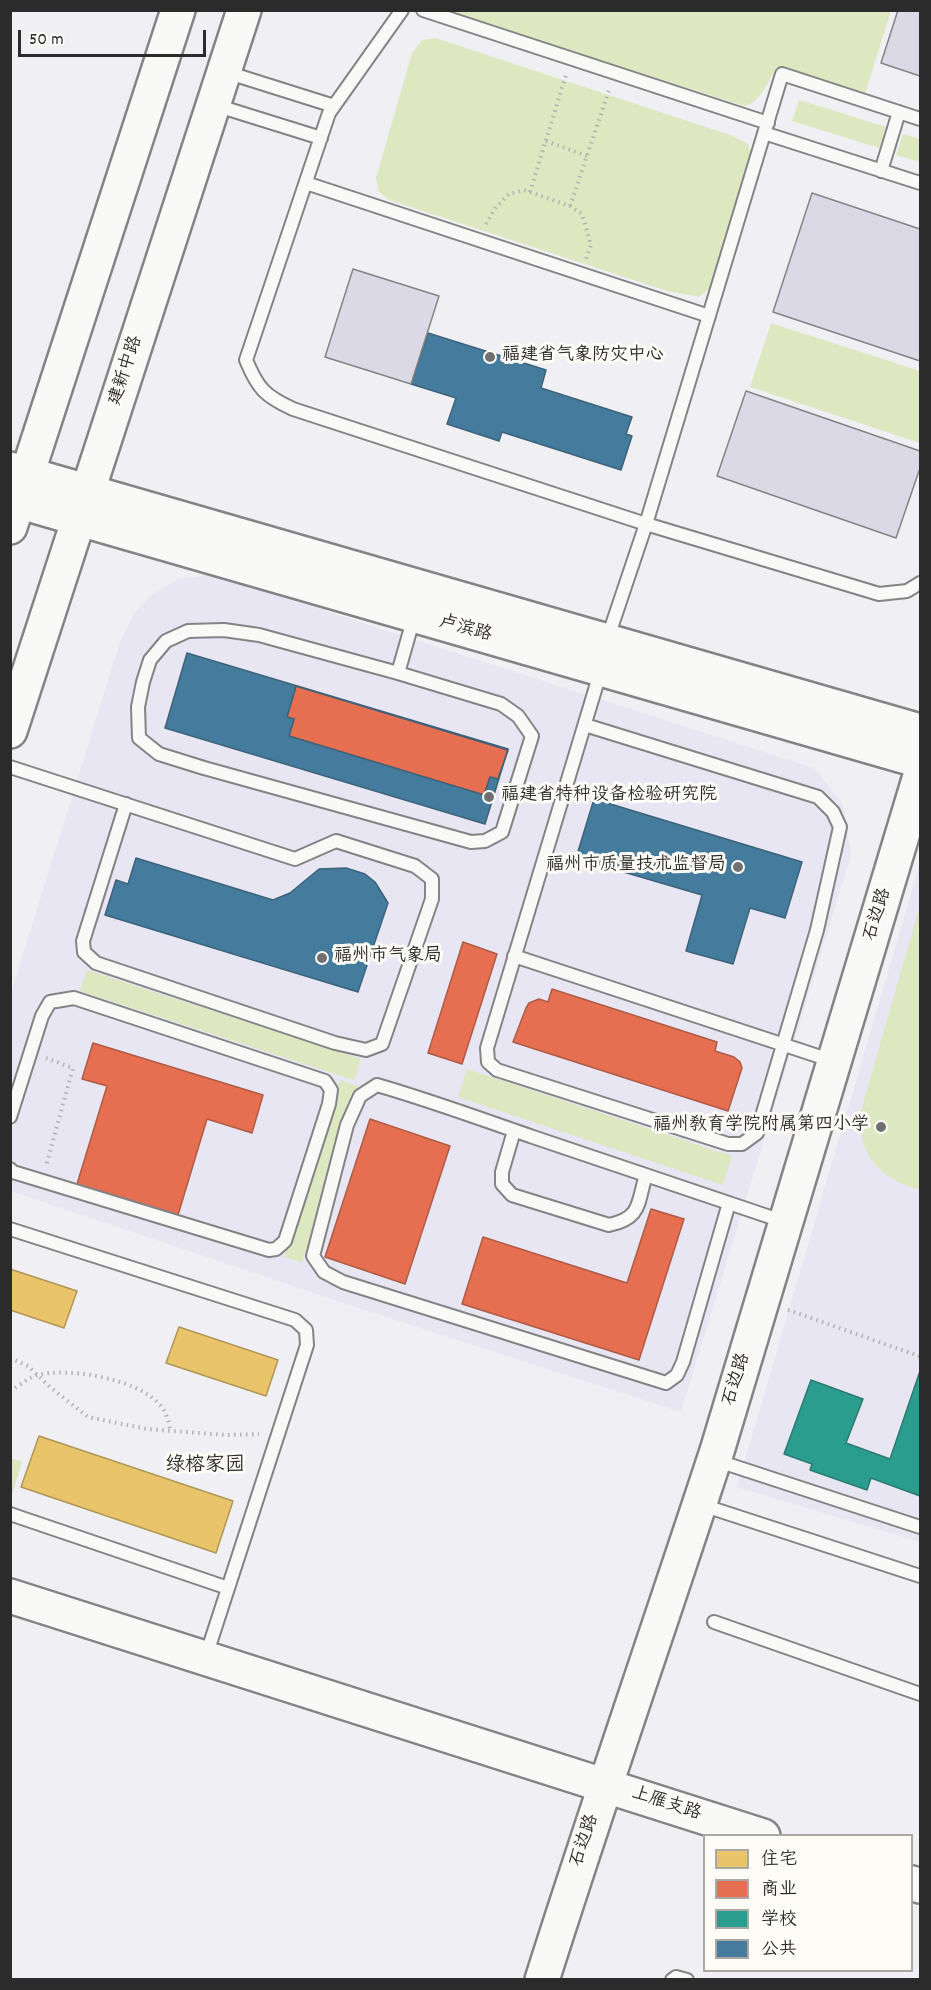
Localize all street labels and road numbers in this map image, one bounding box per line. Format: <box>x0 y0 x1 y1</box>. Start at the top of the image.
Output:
street label: 建新中路 <box>106 333 148 409</box>
street label: 卢滨路 <box>436 612 494 648</box>
street label: 石边路 <box>861 886 897 944</box>
street label: 石边路 <box>720 1351 756 1409</box>
street label: 上雁支路 <box>628 1784 704 1826</box>
street label: 石边路 <box>567 1812 605 1870</box>

